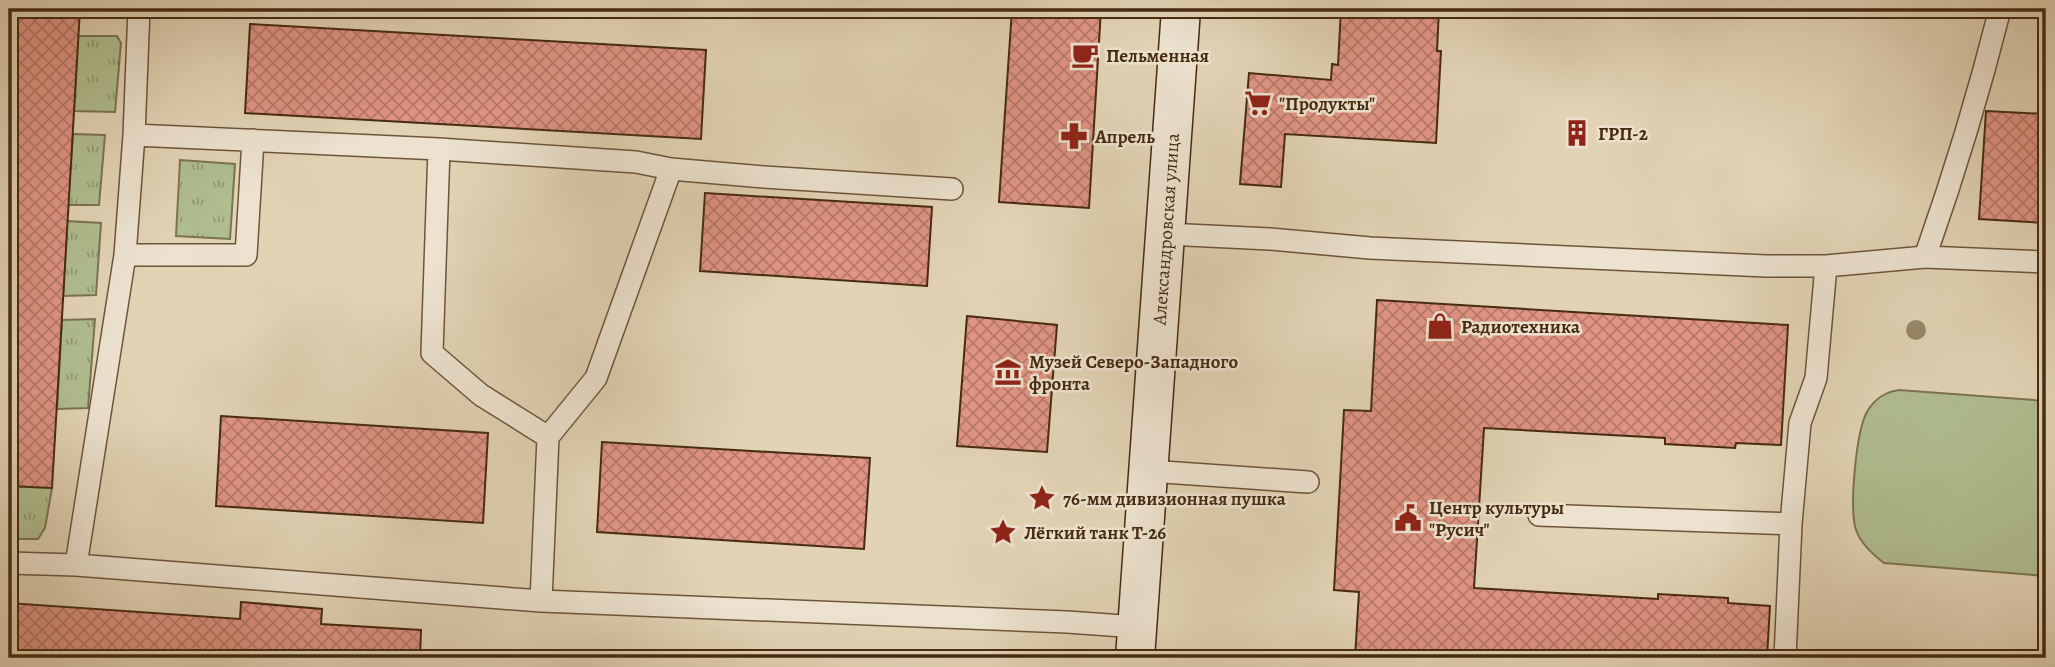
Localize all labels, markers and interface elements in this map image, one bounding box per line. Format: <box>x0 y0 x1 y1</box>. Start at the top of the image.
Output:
cafe icon: Пельменная <box>1070 40 1100 70</box>
place label: Пельменная <box>1106 43 1209 69</box>
supermarket icon: "Продукты" <box>1243 88 1273 118</box>
place label: "Продукты" <box>1279 91 1375 117</box>
building icon: ГРП-2 <box>1562 118 1592 148</box>
pharmacy icon: Апрель <box>1059 121 1089 151</box>
place label: ГРП-2 <box>1598 121 1648 147</box>
place label: Апрель <box>1094 124 1155 150</box>
street label: Александровская улица <box>1147 132 1186 327</box>
shop icon: Радиотехника <box>1425 311 1455 341</box>
place label: Радиотехника <box>1461 314 1581 340</box>
place label: Музей Северо-Западного фронта <box>1029 349 1239 397</box>
museum icon: Музей Северо-Западного фронта <box>993 357 1023 387</box>
place icon: 76-мм дивизионная пушка <box>1027 483 1057 513</box>
place label: 76-мм дивизионная пушка <box>1063 486 1287 512</box>
place label: Центр культуры "Русич" <box>1429 495 1564 543</box>
public building icon: Центр культуры "Русич" <box>1393 503 1423 533</box>
place icon: Лёгкий танк Т-26 <box>988 517 1018 547</box>
place label: Лёгкий танк Т-26 <box>1024 520 1166 546</box>

